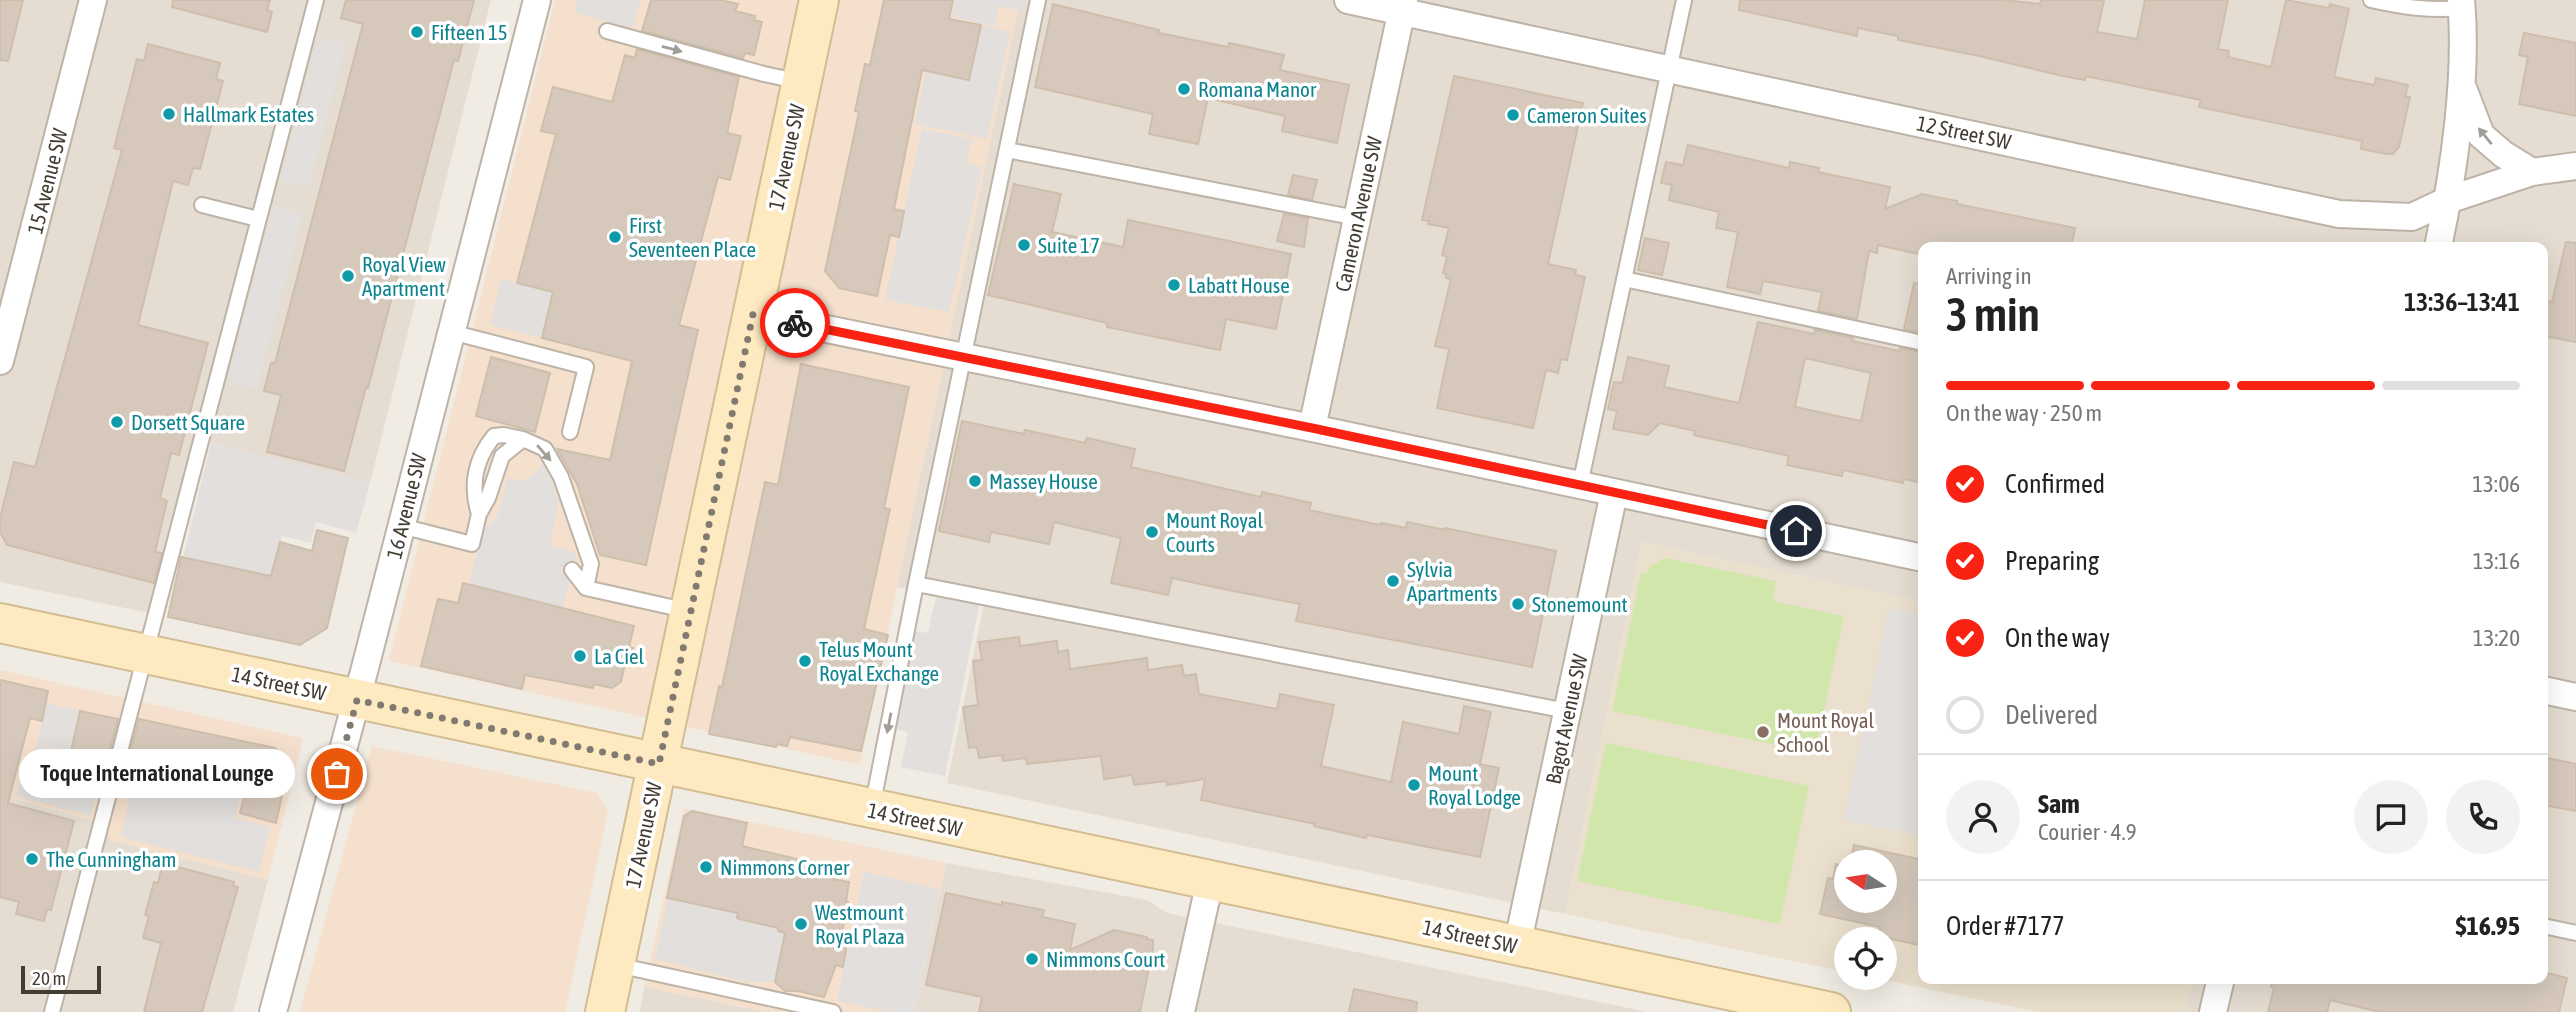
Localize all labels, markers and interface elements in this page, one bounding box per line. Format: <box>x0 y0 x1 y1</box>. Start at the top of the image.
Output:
place label: Fifteen 15 <box>431 20 508 44</box>
marker: Fifteen 15 <box>409 24 425 40</box>
one-way arrow <box>662 44 684 55</box>
place label: Romana Manor <box>1198 77 1317 101</box>
marker: Romana Manor <box>1176 81 1192 97</box>
street label: 17 Avenue SW <box>763 101 809 212</box>
place label: Hallmark Estates <box>183 102 314 126</box>
place label: Cameron Suites <box>1527 103 1647 127</box>
marker: Hallmark Estates <box>161 106 177 122</box>
marker: Cameron Suites <box>1505 107 1521 123</box>
street label: 12 Street SW <box>1915 110 2014 154</box>
street label: 15 Avenue SW <box>22 125 72 236</box>
one-way arrow <box>2478 127 2493 145</box>
street label: Cameron Avenue SW <box>1330 133 1386 294</box>
place label: First Seventeen Place <box>629 213 756 261</box>
marker: First Seventeen Place <box>607 229 623 245</box>
place label: Suite 17 <box>1038 233 1100 257</box>
marker: Suite 17 <box>1016 237 1032 253</box>
place label: Royal View Apartment <box>362 252 446 300</box>
text: Arriving in <box>1946 263 2032 289</box>
marker: Royal View Apartment <box>340 268 356 284</box>
place label: Labatt House <box>1188 273 1290 297</box>
marker: Labatt House <box>1166 277 1182 293</box>
text: 13:36–13:41 <box>2404 287 2520 317</box>
courier <box>760 288 830 358</box>
text: 3 min <box>1946 288 2040 341</box>
icon: bike <box>776 304 814 342</box>
text: On the way · 250 m <box>1946 400 2102 426</box>
place label: Dorsett Square <box>131 410 245 434</box>
marker: Dorsett Square <box>109 414 125 430</box>
one-way arrow <box>537 444 552 462</box>
street label: 16 Avenue SW <box>381 450 431 561</box>
icon: check <box>1946 465 1984 503</box>
place label: Massey House <box>989 469 1098 493</box>
text: Confirmed <box>2005 469 2105 499</box>
text: 13:06 <box>2472 471 2520 497</box>
marker: Massey House <box>967 473 983 489</box>
pin <box>1766 501 1826 561</box>
place label: Mount Royal Courts <box>1166 508 1264 556</box>
icon: home <box>1777 512 1815 550</box>
marker: Mount Royal Courts <box>1144 524 1160 540</box>
icon: check <box>1946 542 1984 580</box>
text: Preparing <box>2005 546 2099 576</box>
text: 13:16 <box>2473 548 2520 574</box>
place label: Sylvia Apartments <box>1407 557 1497 605</box>
marker: Sylvia Apartments <box>1385 573 1401 589</box>
place label: Stonemount <box>1532 592 1628 616</box>
marker: Stonemount <box>1510 596 1526 612</box>
icon: check <box>1946 619 1984 657</box>
text: On the way <box>2005 623 2110 653</box>
text: 13:20 <box>2473 625 2520 651</box>
place label: Telus Mount Royal Exchange <box>819 637 939 685</box>
place label: La Ciel <box>594 644 645 668</box>
marker: La Ciel <box>572 648 588 664</box>
street label: Bagot Avenue SW <box>1541 651 1592 786</box>
marker: Telus Mount Royal Exchange <box>797 653 813 669</box>
street label: 14 Street SW <box>230 661 329 705</box>
text: Delivered <box>2005 700 2098 730</box>
place label: Mount Royal School <box>1777 708 1875 756</box>
one-way arrow <box>883 712 894 734</box>
marker: Mount Royal School <box>1755 724 1771 740</box>
pin <box>307 744 367 804</box>
callout: Toque International Lounge <box>19 750 295 798</box>
icon: bag <box>318 755 356 793</box>
text: Toque International Lounge <box>40 760 274 786</box>
place label: Mount Royal Lodge <box>1428 761 1521 809</box>
marker: Mount Royal Lodge <box>1406 777 1422 793</box>
street label: 17 Avenue SW <box>620 779 666 890</box>
button: person <box>1946 780 2020 854</box>
button: chat <box>2354 780 2428 854</box>
button: phone <box>2446 780 2520 854</box>
text: Sam <box>2038 789 2080 819</box>
street label: 14 Street SW <box>866 797 965 841</box>
text: Courier · 4.9 <box>2038 819 2137 845</box>
place label: The Cunningham <box>46 847 176 871</box>
north arrow <box>1834 850 1897 914</box>
map controls <box>1834 850 1897 990</box>
marker: The Cunningham <box>24 851 40 867</box>
place label: Nimmons Corner <box>720 855 850 879</box>
marker: Nimmons Corner <box>698 859 714 875</box>
place label: Westmount Royal Plaza <box>815 900 905 948</box>
text: Order #7177 <box>1946 911 2065 941</box>
text: $16.95 <box>2456 911 2520 941</box>
street label: 14 Street SW <box>1421 914 1520 958</box>
marker: Westmount Royal Plaza <box>793 916 809 932</box>
button: locate <box>1834 927 1897 990</box>
place label: Nimmons Court <box>1046 947 1165 971</box>
marker: Nimmons Court <box>1024 951 1040 967</box>
scale bar <box>21 963 102 995</box>
text: 20 m <box>32 967 66 989</box>

